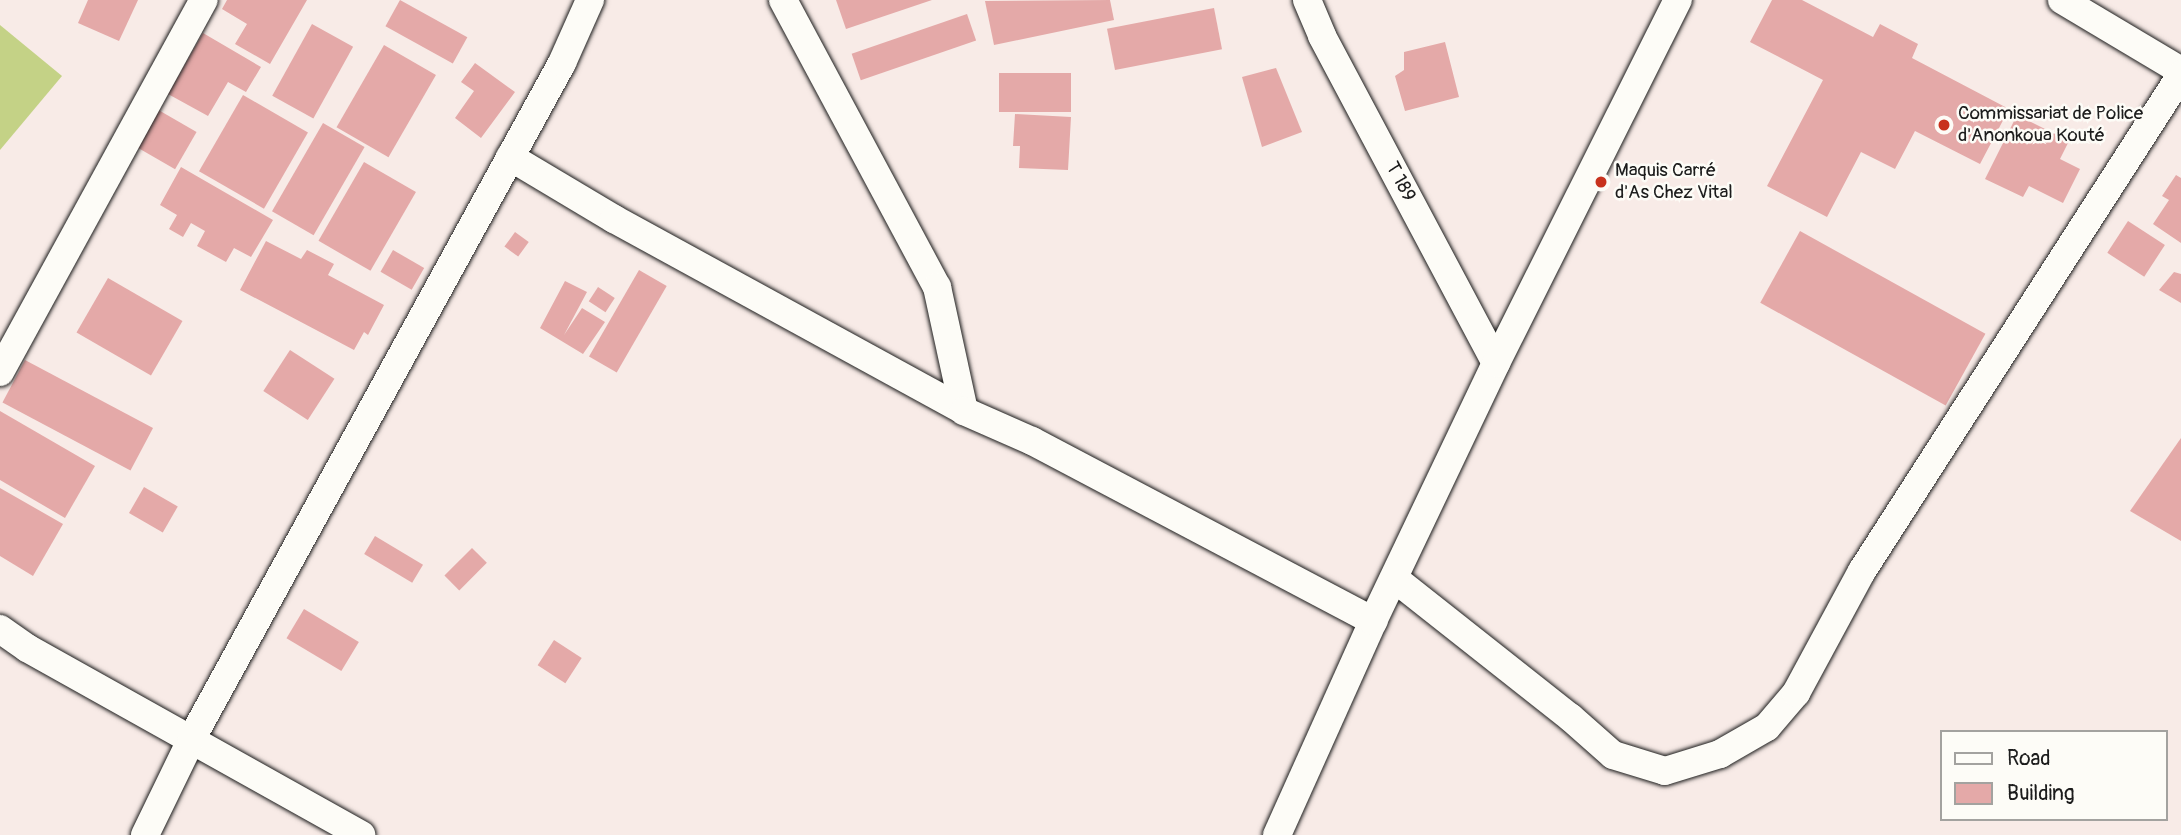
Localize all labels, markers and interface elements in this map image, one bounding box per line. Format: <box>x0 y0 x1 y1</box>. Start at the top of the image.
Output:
place label: Commissariat de Police d'Anonkoua Kouté <box>1958 103 2143 147</box>
marker: Commissariat de Police d'Anonkoua Kouté <box>1936 117 1952 133</box>
street label: T 189 <box>1380 158 1420 206</box>
place label: Maquis Carré d'As Chez Vital <box>1615 160 1733 204</box>
marker: Maquis Carré d'As Chez Vital <box>1593 174 1609 190</box>
legend <box>1940 730 2167 821</box>
text: Road <box>2007 745 2051 772</box>
text: Building <box>2007 780 2074 807</box>

